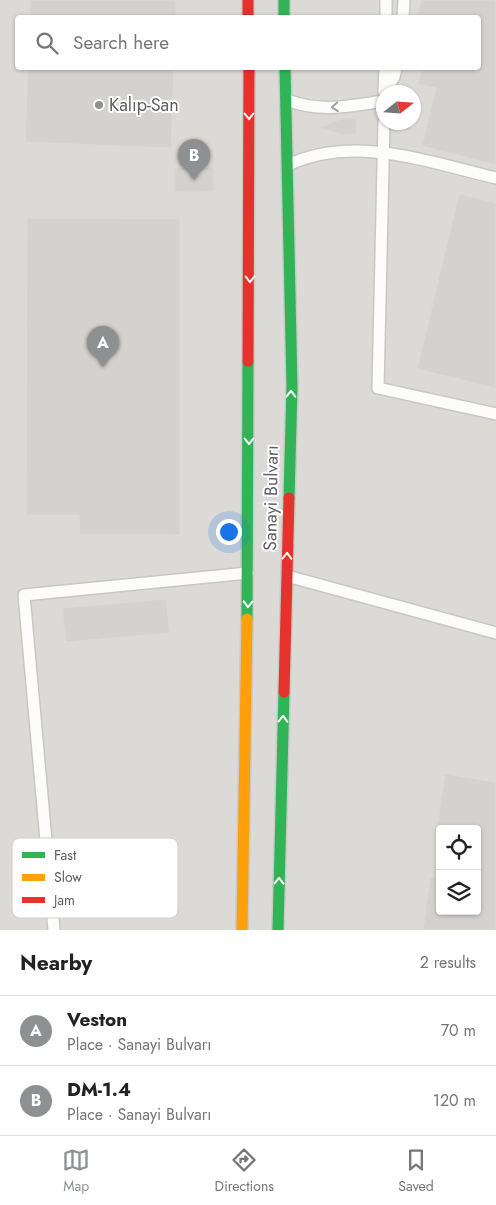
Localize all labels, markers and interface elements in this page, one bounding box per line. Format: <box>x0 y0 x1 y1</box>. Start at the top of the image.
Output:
search box <box>15 15 481 70</box>
icon: search <box>33 29 61 57</box>
text: Search here <box>73 29 169 56</box>
north arrow <box>376 85 421 130</box>
place label: Kalıp-San <box>109 92 179 118</box>
marker: Kalıp-San <box>93 99 105 111</box>
one-way arrow <box>331 101 339 112</box>
one-way arrow <box>244 112 254 120</box>
pin: B <box>178 139 210 180</box>
one-way arrow <box>245 275 255 283</box>
pin: A <box>87 326 119 367</box>
one-way arrow <box>286 390 297 398</box>
one-way arrow <box>244 438 254 445</box>
street label: Sanayi Bulvarı <box>257 445 285 551</box>
your location <box>216 519 242 545</box>
one-way arrow <box>282 552 293 560</box>
one-way arrow <box>243 600 253 608</box>
one-way arrow <box>278 715 288 722</box>
map controls <box>436 825 481 915</box>
button: locate <box>436 825 481 870</box>
legend <box>12 838 178 918</box>
text: Fast <box>54 845 77 865</box>
text: Slow <box>54 867 82 887</box>
button: layers <box>436 870 481 915</box>
one-way arrow <box>274 877 284 885</box>
text: Jam <box>52 890 75 910</box>
text: Nearby <box>20 948 92 978</box>
text: 2 results <box>420 951 476 974</box>
text: Veston <box>67 1006 127 1033</box>
text: A <box>30 1019 42 1042</box>
text: 70 m <box>441 1019 476 1042</box>
text: Place · Sanayi Bulvarı <box>67 1033 211 1056</box>
text: DM-1.4 <box>67 1076 131 1103</box>
text: B <box>31 1089 41 1112</box>
text: 120 m <box>433 1089 476 1112</box>
text: Place · Sanayi Bulvarı <box>67 1103 211 1126</box>
tab: Map <box>62 1146 90 1196</box>
tab: Directions <box>215 1146 274 1196</box>
tab: Saved <box>398 1146 434 1196</box>

